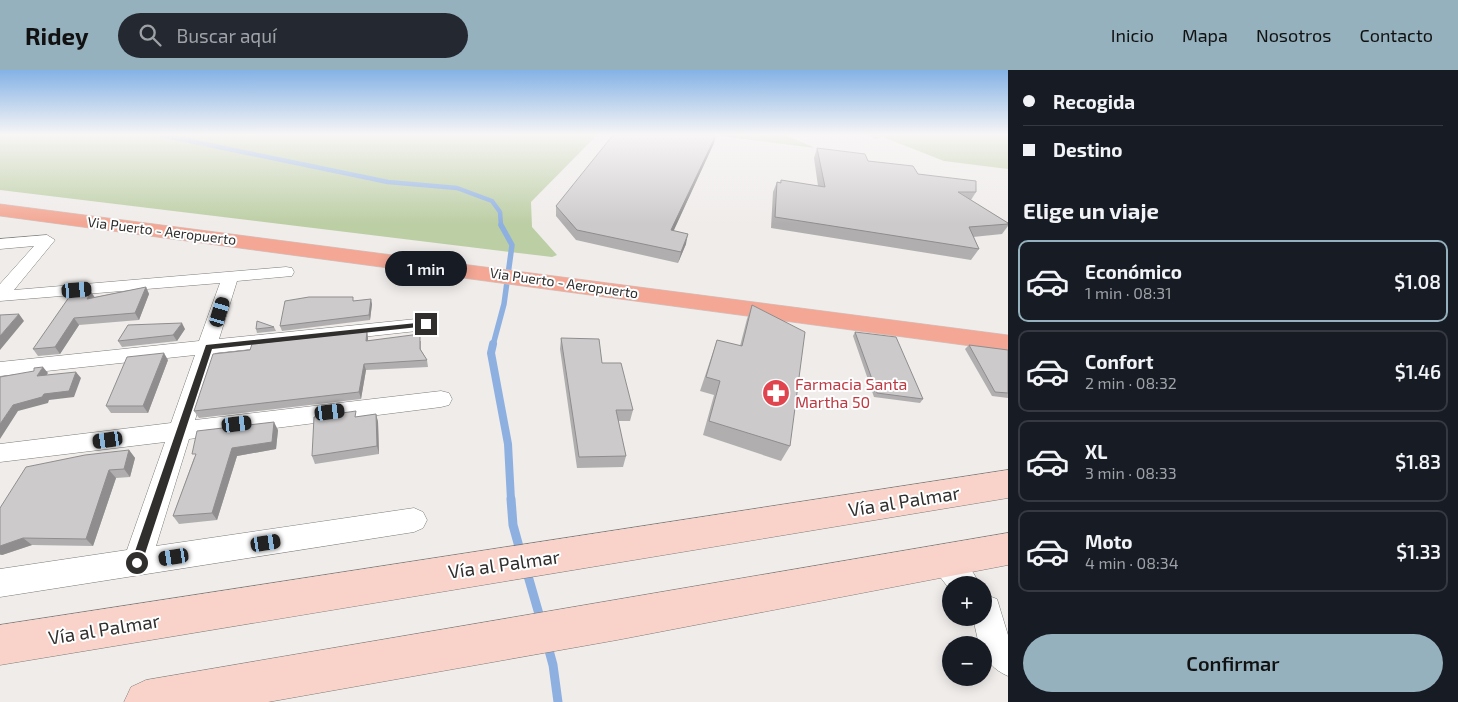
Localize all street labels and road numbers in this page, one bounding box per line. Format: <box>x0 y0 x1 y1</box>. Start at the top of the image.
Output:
street label: Via Puerto - Aeropuerto <box>87 213 237 248</box>
street label: Via Puerto - Aeropuerto <box>489 264 639 301</box>
street label: Vía al Palmar <box>846 480 962 521</box>
street label: Vía al Palmar <box>447 544 562 583</box>
street label: Vía al Palmar <box>46 608 162 649</box>

